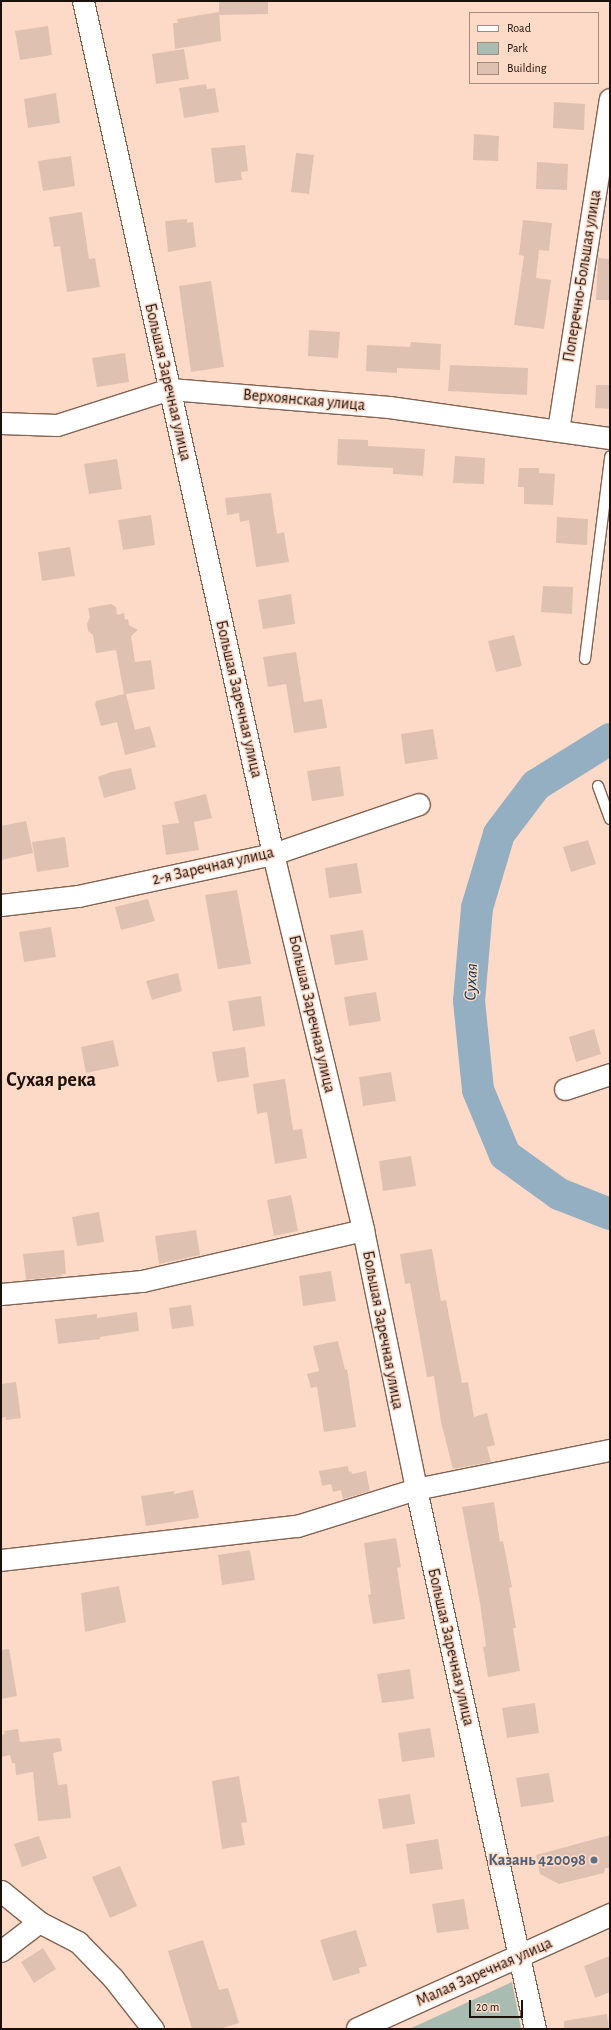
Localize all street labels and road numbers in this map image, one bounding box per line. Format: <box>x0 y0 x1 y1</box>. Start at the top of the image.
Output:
street label: Поперечно-Большая улица <box>559 188 605 364</box>
street label: Большая Заречная улица <box>140 301 196 463</box>
street label: Верхоянская улица <box>242 385 366 415</box>
street label: Большая Заречная улица <box>211 618 267 780</box>
street label: 2-я Заречная улица <box>150 843 276 889</box>
street label: Большая Заречная улица <box>284 933 340 1095</box>
street label: Большая Заречная улица <box>358 1249 408 1411</box>
street label: Большая Заречная улица <box>423 1566 479 1728</box>
street label: Малая Заречная улица <box>413 1933 555 2011</box>

